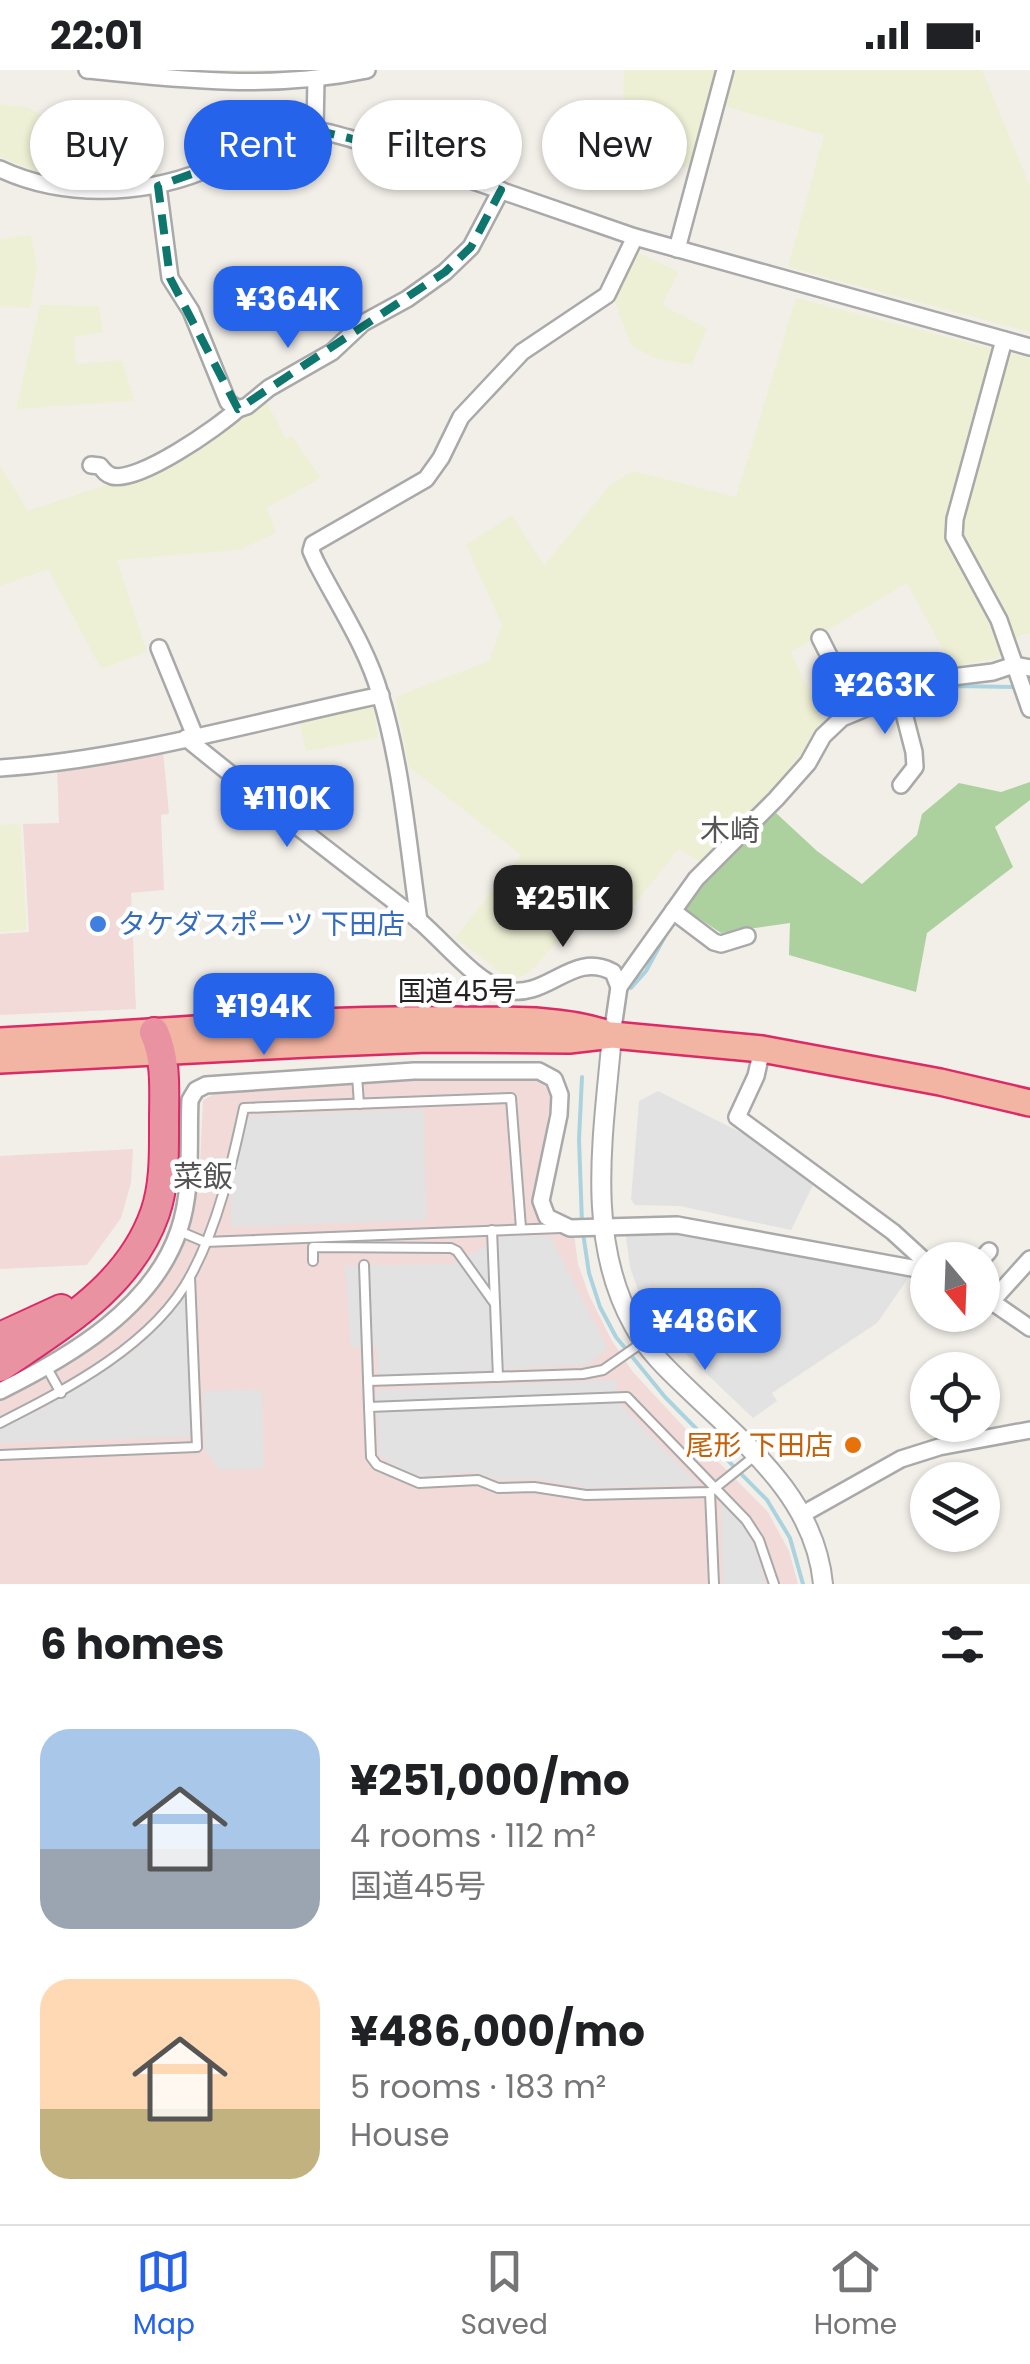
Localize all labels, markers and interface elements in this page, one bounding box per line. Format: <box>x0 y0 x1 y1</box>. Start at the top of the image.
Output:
text: 22:01 <box>50 9 143 62</box>
chip: Buy <box>30 100 164 190</box>
chip: Rent <box>184 100 332 190</box>
chip: Filters <box>352 100 522 190</box>
chip: New <box>542 100 687 190</box>
pin: ¥364K <box>218 266 358 351</box>
text: ¥364K <box>235 276 341 321</box>
pin: ¥263K <box>815 652 955 737</box>
text: ¥263K <box>834 662 936 707</box>
pin: ¥110K <box>217 765 357 850</box>
text: ¥110K <box>243 775 331 820</box>
district label: 木崎 <box>700 809 760 852</box>
pin: ¥251K <box>493 865 633 950</box>
text: ¥251K <box>516 875 610 920</box>
place label: タケダスポーツ 下田店 <box>118 905 405 944</box>
marker: タケダスポーツ 下田店 <box>87 913 109 935</box>
street label: 国道45号 <box>397 972 517 1011</box>
pin: ¥194K <box>194 973 334 1058</box>
text: ¥194K <box>215 983 313 1028</box>
district label: 菜飯 <box>173 1155 233 1198</box>
north arrow <box>910 1242 1000 1332</box>
map controls <box>910 1242 1000 1552</box>
pin: ¥486K <box>635 1288 775 1373</box>
text: ¥486K <box>652 1298 758 1343</box>
button: locate <box>910 1352 1000 1442</box>
place label: 尾形 下田店 <box>686 1426 833 1465</box>
marker: 尾形 下田店 <box>842 1434 864 1456</box>
button: layers <box>910 1462 1000 1552</box>
text: 6 homes <box>40 1615 225 1674</box>
icon: filters <box>935 1617 990 1672</box>
text: ¥251,000/mo <box>350 1751 630 1810</box>
icon: home <box>120 1769 240 1889</box>
text: 4 rooms · 112 m² <box>350 1813 596 1858</box>
text: 国道45号 <box>350 1863 486 1908</box>
text: ¥486,000/mo <box>350 2002 645 2061</box>
icon: home <box>120 2019 240 2139</box>
text: 5 rooms · 183 m² <box>350 2064 606 2109</box>
text: House <box>350 2112 450 2157</box>
tab: Map <box>133 2244 195 2346</box>
tab: Saved <box>461 2244 548 2346</box>
tab: Home <box>814 2244 897 2346</box>

